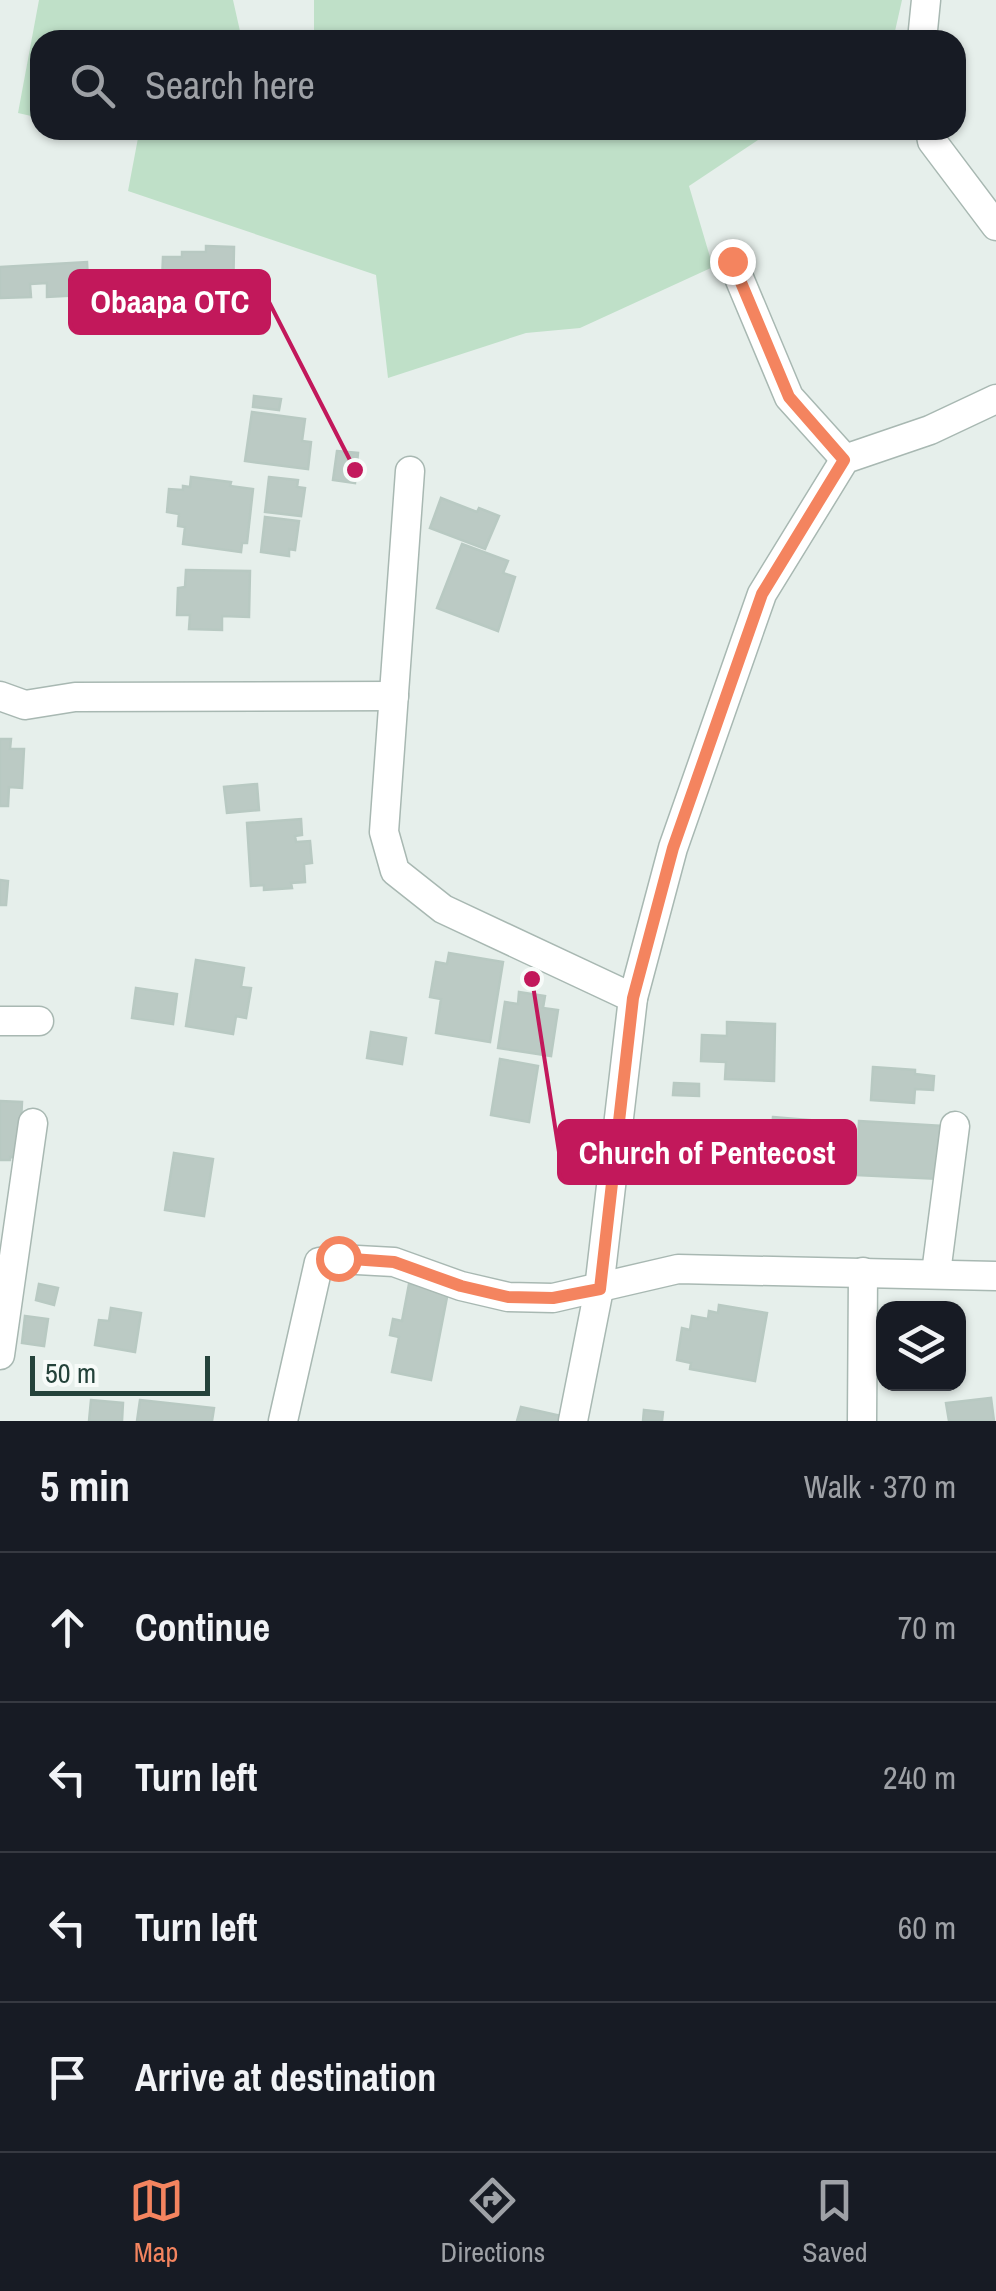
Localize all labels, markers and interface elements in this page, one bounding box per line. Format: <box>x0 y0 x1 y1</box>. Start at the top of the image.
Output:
search box <box>30 30 966 140</box>
icon: search <box>65 58 120 113</box>
text: Search here <box>145 60 315 111</box>
route end <box>710 239 756 285</box>
callout: Obaapa OTC <box>70 271 269 333</box>
text: Obaapa OTC <box>91 280 249 323</box>
callout: Church of Pentecost <box>559 1121 855 1183</box>
text: Church of Pentecost <box>579 1131 836 1174</box>
route start <box>316 1236 362 1282</box>
map controls <box>876 1301 966 1391</box>
button: layers <box>876 1301 966 1391</box>
scale bar <box>30 1351 210 1396</box>
text: 50 m <box>45 1354 96 1392</box>
text: 5 min <box>40 1458 130 1514</box>
text: Walk · 370 m <box>804 1465 956 1508</box>
icon: ahead <box>40 1600 95 1655</box>
text: Continue <box>135 1602 270 1653</box>
text: 70 m <box>898 1606 956 1649</box>
icon: left <box>40 1750 95 1805</box>
text: Turn left <box>135 1752 257 1803</box>
text: 240 m <box>883 1756 956 1799</box>
icon: left <box>40 1900 95 1955</box>
text: Turn left <box>135 1902 257 1953</box>
text: 60 m <box>898 1906 956 1949</box>
icon: arrive <box>40 2050 95 2105</box>
text: Arrive at destination <box>135 2052 436 2103</box>
tab: Map <box>129 2173 184 2271</box>
tab: Directions <box>441 2173 545 2271</box>
tab: Saved <box>802 2173 867 2271</box>

